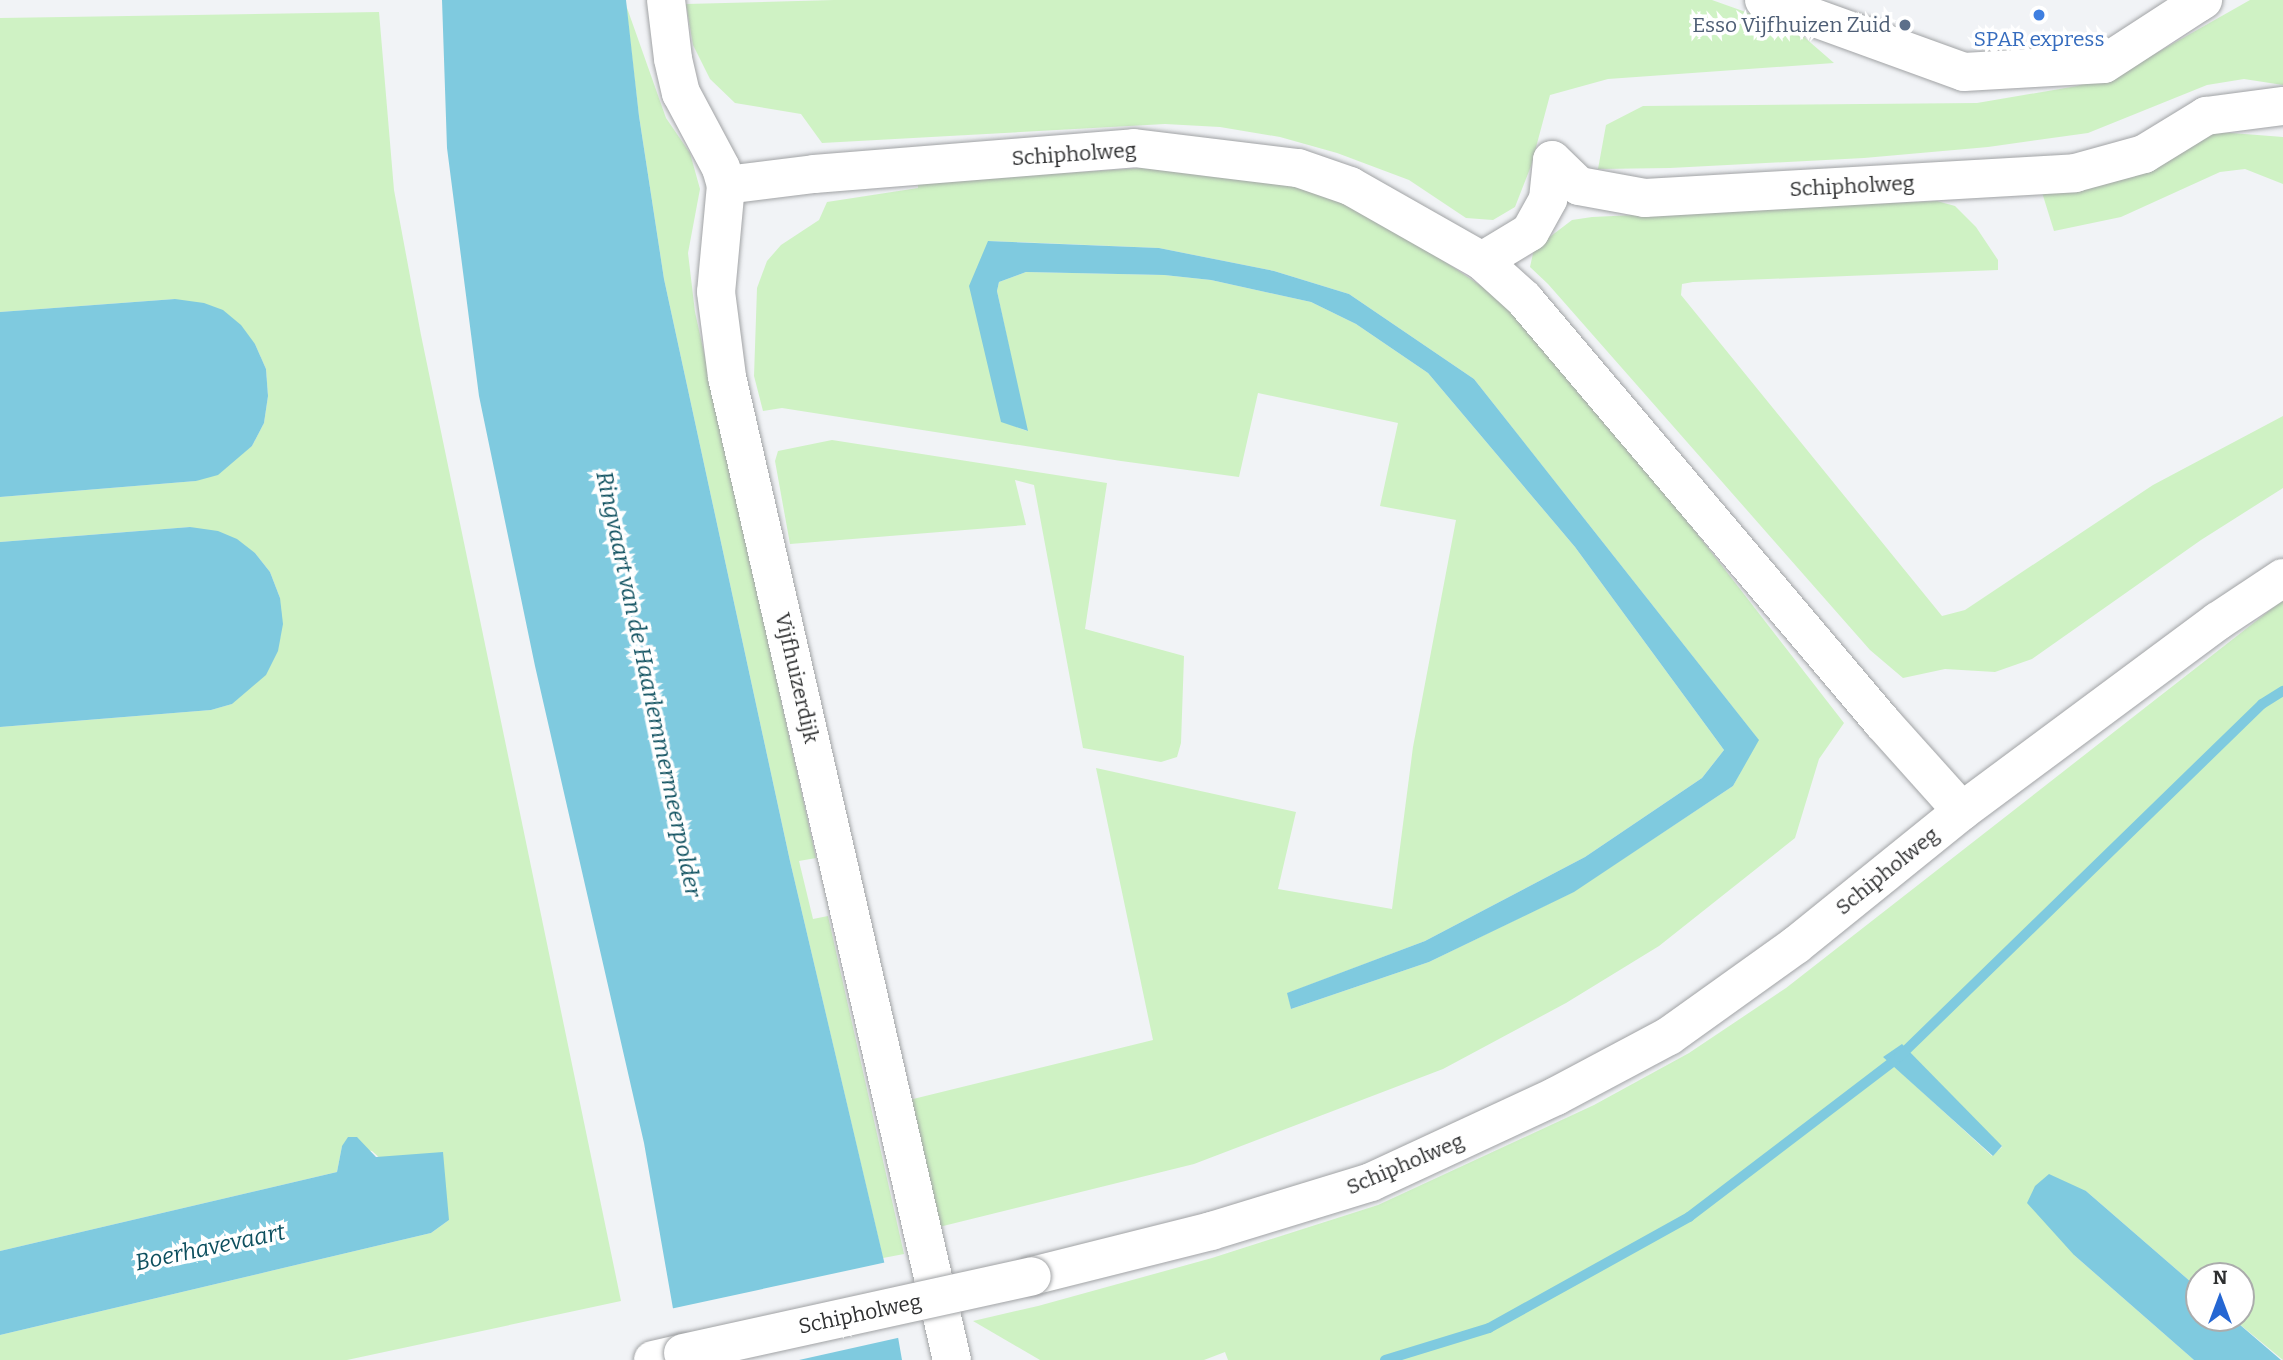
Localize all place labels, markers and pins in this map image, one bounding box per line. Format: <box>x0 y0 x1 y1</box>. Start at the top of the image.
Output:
marker: SPAR express <box>2031 7 2047 23</box>
place label: Esso Vijfhuizen Zuid <box>1692 12 1891 38</box>
marker: Esso Vijfhuizen Zuid <box>1897 17 1913 33</box>
place label: SPAR express <box>1974 26 2104 52</box>

